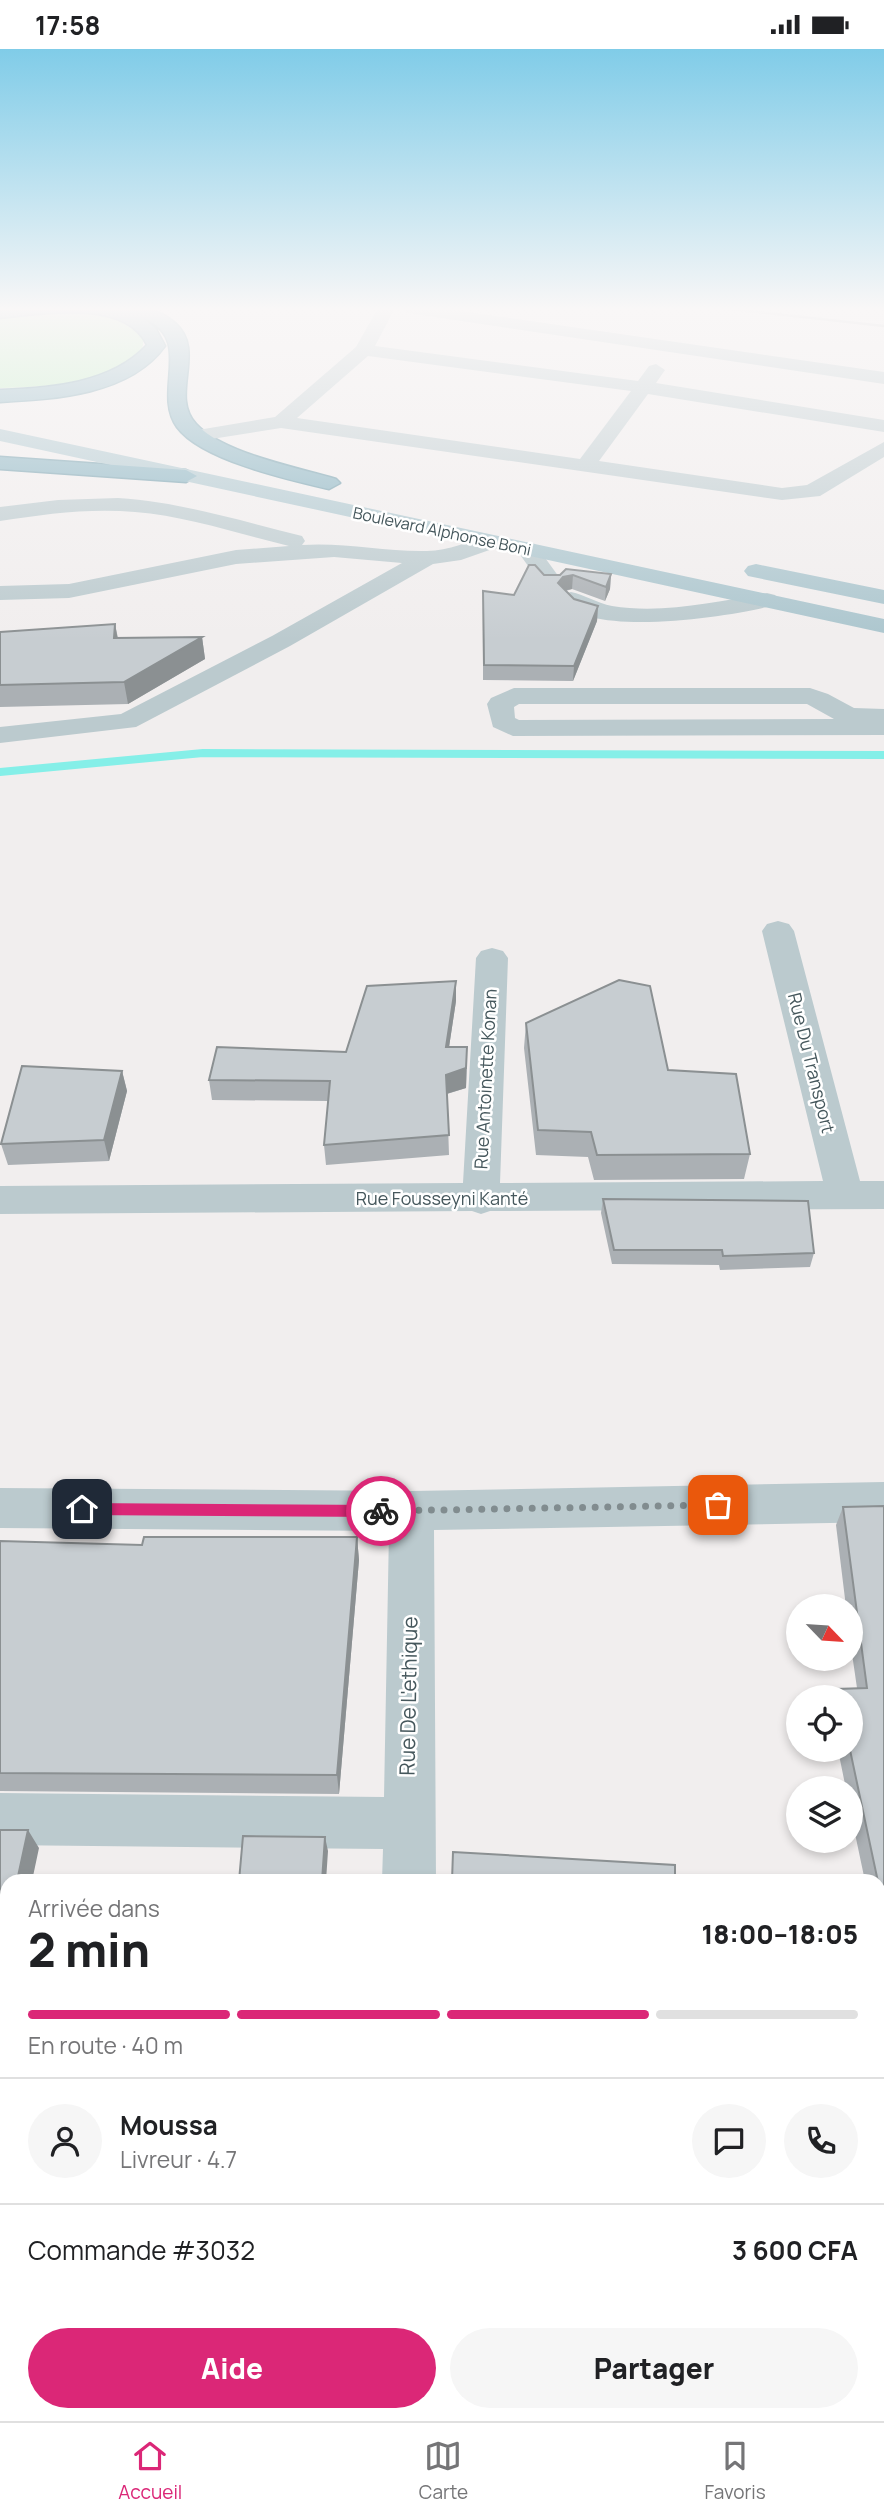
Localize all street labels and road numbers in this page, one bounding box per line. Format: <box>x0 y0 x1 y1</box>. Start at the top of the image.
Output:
street label: Boulevard Alphonse Boni <box>351 501 533 561</box>
street label: Rue Antoinette Konan <box>468 988 502 1170</box>
street label: Rue Du Transport <box>783 990 841 1135</box>
street label: Rue Fousseyni Kanté <box>356 1186 528 1210</box>
street label: Rue De L'ethique <box>393 1616 423 1776</box>

